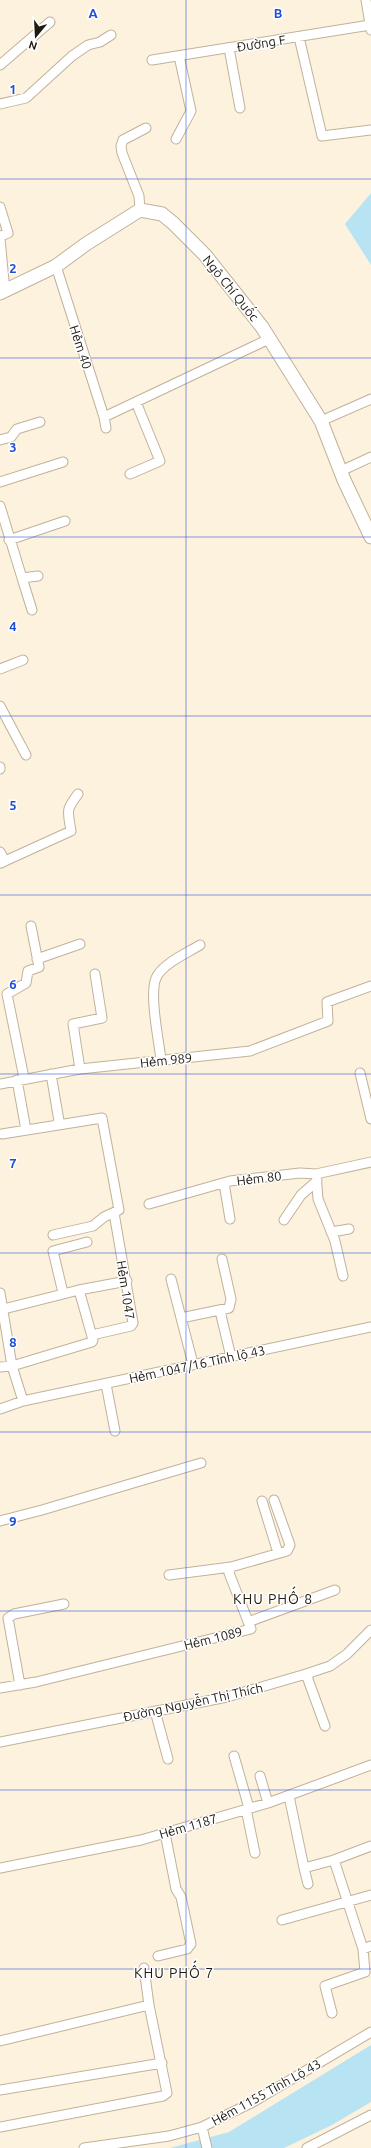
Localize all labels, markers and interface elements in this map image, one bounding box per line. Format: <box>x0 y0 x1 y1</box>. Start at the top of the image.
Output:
text: A <box>88 6 98 20</box>
text: B <box>274 6 283 20</box>
north arrow <box>16 16 56 56</box>
street label: Đường F <box>236 32 287 54</box>
text: N <box>27 39 39 52</box>
text: 1 <box>9 82 17 96</box>
street label: Ngô Chí Quốc <box>200 251 263 324</box>
text: 2 <box>9 261 17 275</box>
street label: Hẻm 40 <box>67 323 95 371</box>
text: 3 <box>9 440 17 454</box>
text: 4 <box>9 619 17 633</box>
text: 5 <box>9 798 17 812</box>
text: 6 <box>9 977 17 991</box>
street label: Hẻm 989 <box>139 1050 193 1070</box>
text: 7 <box>9 1156 17 1170</box>
street label: Hẻm 80 <box>236 1168 282 1188</box>
street label: Hẻm 1047 <box>114 1259 138 1321</box>
text: 8 <box>9 1335 17 1349</box>
street label: Hẻm 1047/16 Tỉnh lộ 43 <box>128 1343 267 1386</box>
text: 9 <box>9 1514 17 1528</box>
district label: KHU PHỐ 8 <box>233 1586 313 1607</box>
street label: Hẻm 1089 <box>182 1624 244 1652</box>
street label: Đường Nguyễn Thị Thích <box>122 1679 264 1725</box>
street label: Hẻm 1187 <box>157 1811 219 1841</box>
district label: KHU PHỐ 7 <box>134 1960 214 1981</box>
street label: Hẻm 1155 Tỉnh Lộ 43 <box>209 2056 323 2129</box>

